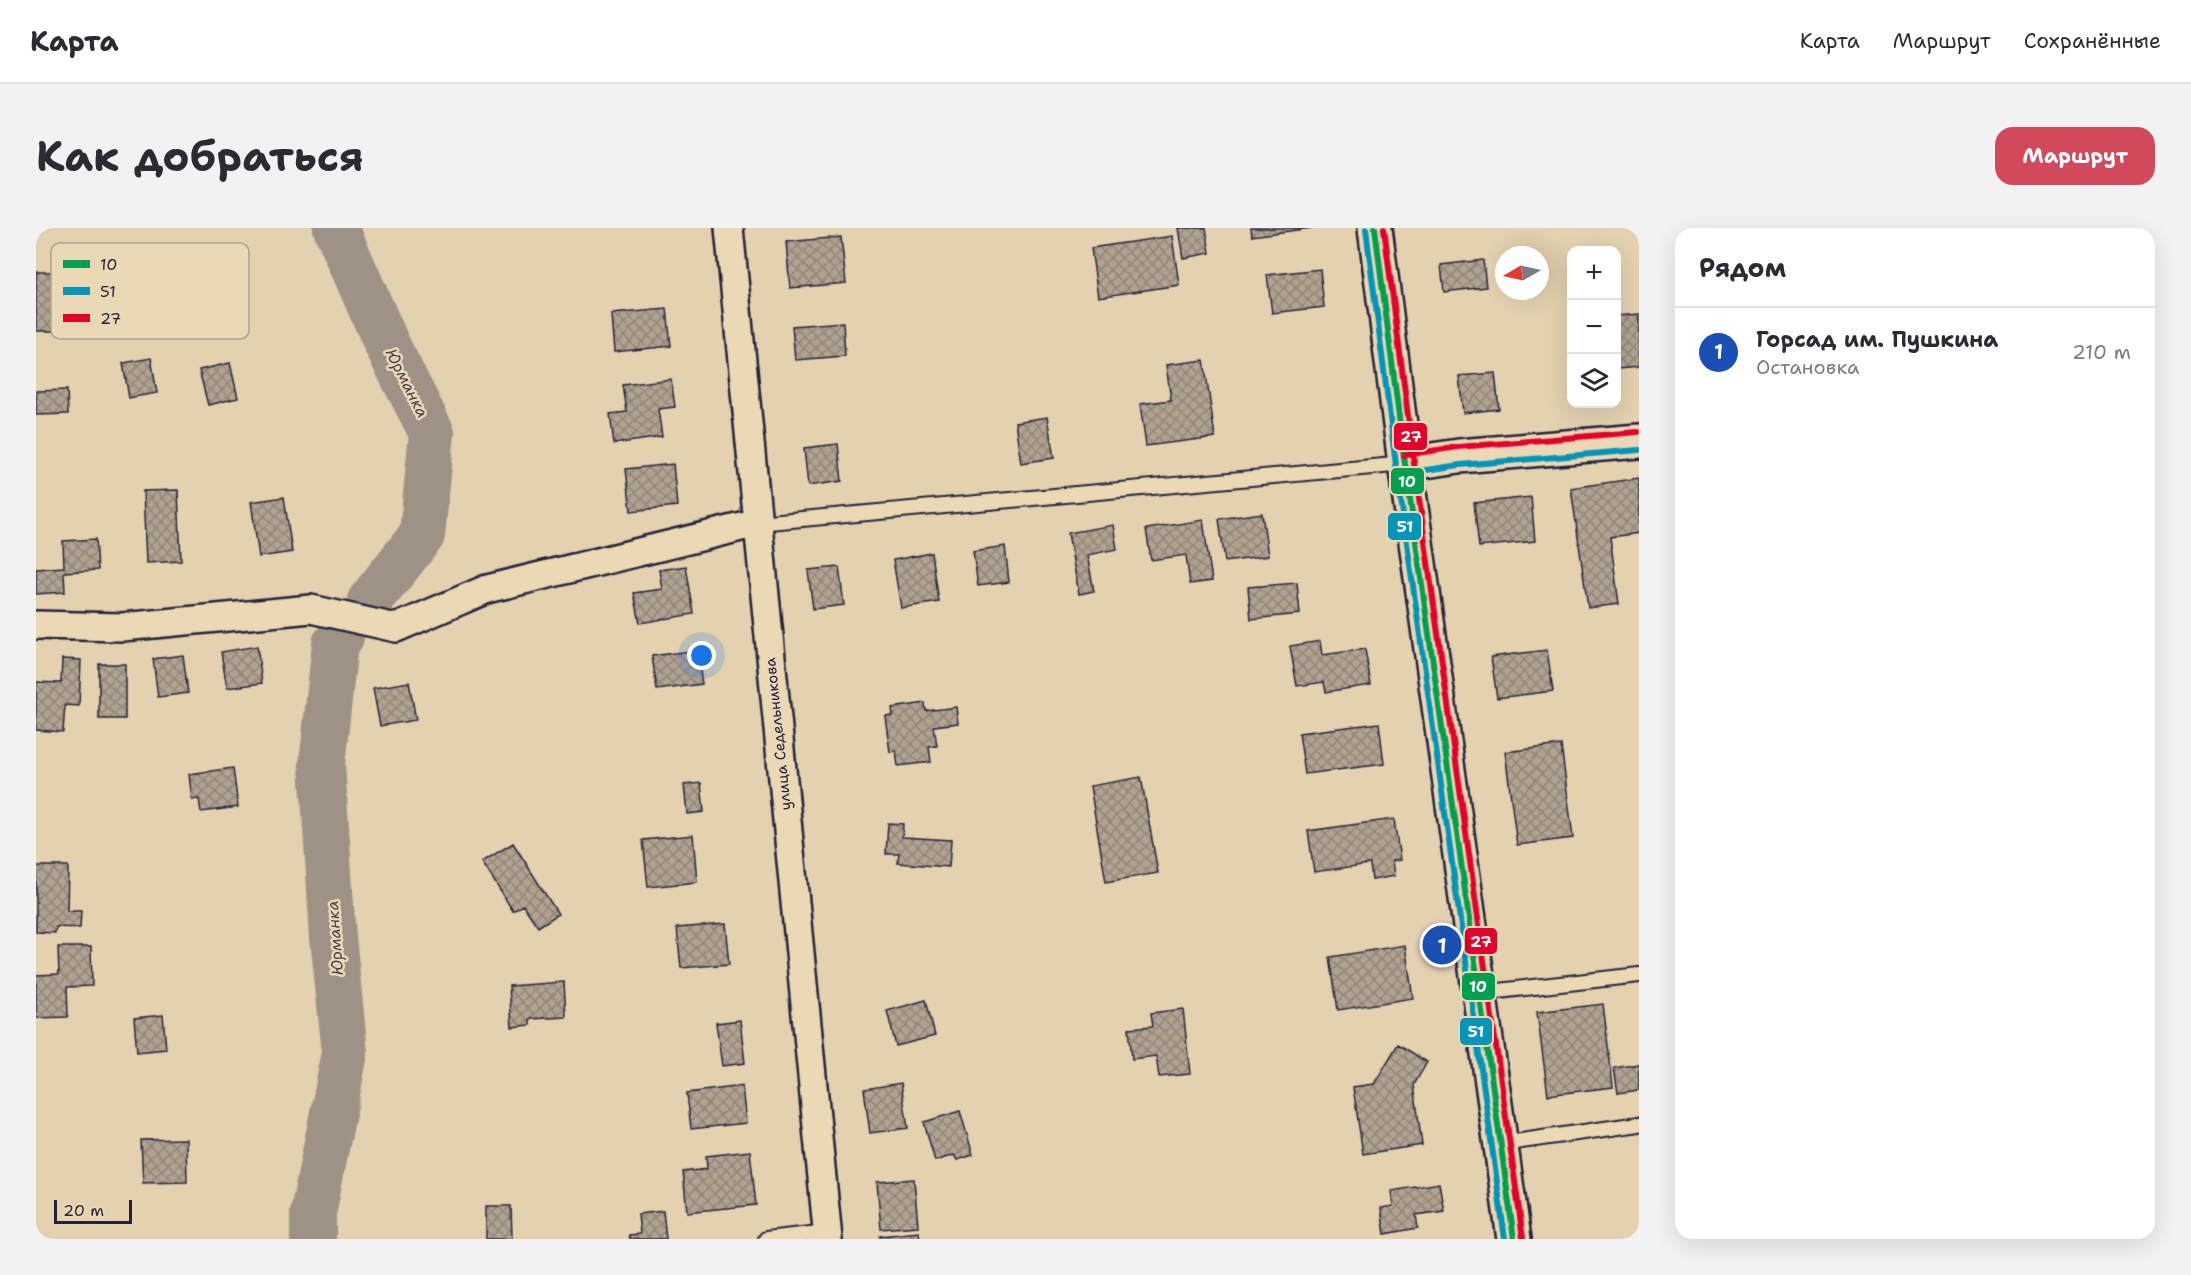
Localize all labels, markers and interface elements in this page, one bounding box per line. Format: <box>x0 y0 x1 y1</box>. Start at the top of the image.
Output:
text: Карта <box>30 22 119 60</box>
text: Карта <box>1800 27 1860 55</box>
text: Маршрут <box>1893 27 1991 55</box>
text: Сохранённые <box>2024 27 2161 55</box>
button: Маршрут <box>1995 127 2155 185</box>
text: Как добраться <box>36 128 364 184</box>
legend <box>51 243 249 339</box>
north arrow <box>1495 246 1549 300</box>
map controls <box>1567 246 1621 408</box>
button: + <box>1567 246 1621 300</box>
text: Рядом <box>1699 250 1786 285</box>
text: 10 <box>100 254 117 275</box>
text: 51 <box>100 281 116 302</box>
button: − <box>1567 300 1621 354</box>
text: 27 <box>100 308 121 329</box>
text: Горсад им. Пушкина <box>1756 325 1998 354</box>
text: 1 <box>1714 339 1723 365</box>
text: 210 m <box>2072 339 2131 365</box>
water label: Юрманка <box>381 345 433 421</box>
button: layers <box>1567 354 1621 408</box>
text: Остановка <box>1756 354 1860 380</box>
line badge: 27 <box>1393 422 1428 451</box>
text: 27 <box>1400 426 1422 447</box>
line badge: 10 <box>1390 467 1425 495</box>
text: 10 <box>1398 471 1416 492</box>
line badge: 51 <box>1387 512 1422 541</box>
text: 51 <box>1397 516 1413 537</box>
your location <box>687 641 716 670</box>
street label: улица Седельникова <box>760 656 796 811</box>
water label: Юрманка <box>322 900 348 976</box>
pin: 1 <box>1422 922 1462 968</box>
line badge: 27 <box>1464 927 1498 955</box>
text: 27 <box>1470 931 1492 952</box>
line badge: 10 <box>1461 972 1496 1001</box>
text: 10 <box>1469 976 1487 997</box>
line badge: 51 <box>1459 1017 1493 1046</box>
text: 51 <box>1468 1021 1484 1042</box>
scale bar <box>54 1197 132 1224</box>
text: 20 m <box>63 1200 104 1221</box>

